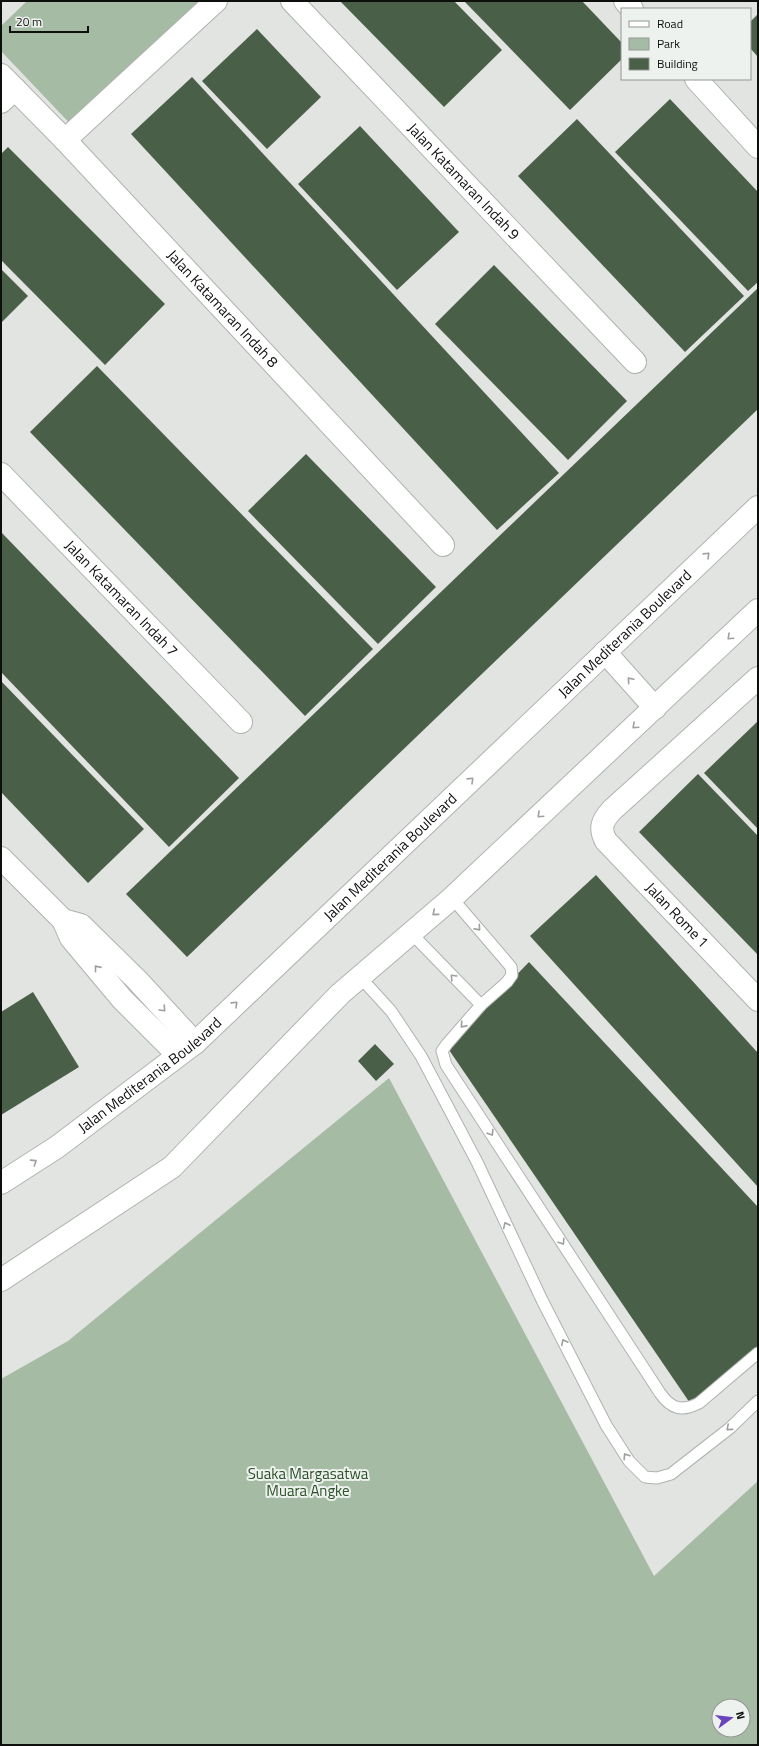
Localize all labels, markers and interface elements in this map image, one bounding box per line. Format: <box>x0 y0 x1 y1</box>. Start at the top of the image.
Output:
scale bar <box>10 8 88 34</box>
legend <box>621 8 751 80</box>
text: 20 m <box>16 12 42 31</box>
text: Road <box>657 14 683 33</box>
text: Park <box>657 34 680 53</box>
text: Building <box>657 54 698 73</box>
street label: Jalan Katamaran Indah 9 <box>402 117 525 245</box>
street label: Jalan Katamaran Indah 8 <box>162 244 284 373</box>
street label: Jalan Katamaran Indah 7 <box>60 535 184 661</box>
one-way arrow <box>702 552 710 560</box>
street label: Jalan Mediterania Boulevard <box>553 564 697 703</box>
one-way arrow <box>727 632 735 640</box>
one-way arrow <box>628 677 635 684</box>
one-way arrow <box>632 721 640 729</box>
one-way arrow <box>466 777 474 784</box>
street label: Jalan Mediterania Boulevard <box>318 787 462 926</box>
one-way arrow <box>538 810 545 817</box>
street label: Jalan Rome 1 <box>640 877 714 953</box>
one-way arrow <box>432 909 439 916</box>
one-way arrow <box>473 923 480 931</box>
one-way arrow <box>94 966 101 973</box>
one-way arrow <box>450 974 458 982</box>
one-way arrow <box>230 1001 238 1009</box>
one-way arrow <box>158 1004 165 1011</box>
street label: Jalan Mediterania Boulevard <box>73 1011 227 1138</box>
one-way arrow <box>460 1020 468 1028</box>
one-way arrow <box>486 1129 493 1136</box>
one-way arrow <box>30 1159 37 1167</box>
one-way arrow <box>504 1221 511 1229</box>
one-way arrow <box>557 1238 565 1245</box>
one-way arrow <box>561 1338 568 1346</box>
one-way arrow <box>727 1423 734 1430</box>
one-way arrow <box>624 1453 631 1460</box>
park label: Suaka Margasatwa Muara Angke <box>248 1462 369 1502</box>
north arrow <box>711 1698 751 1738</box>
text: N <box>732 1710 749 1721</box>

